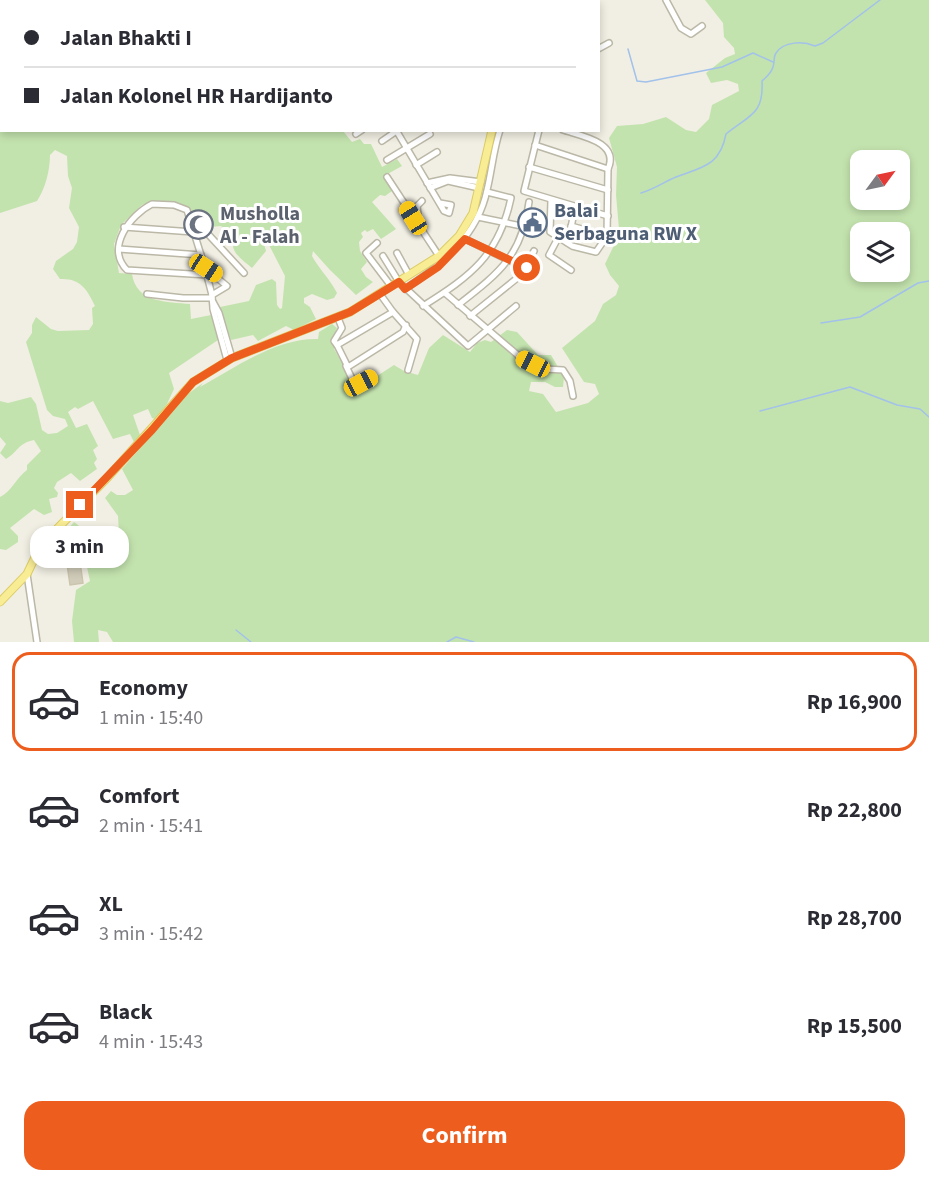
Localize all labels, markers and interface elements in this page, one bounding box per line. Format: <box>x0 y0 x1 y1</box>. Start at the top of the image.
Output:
text: Jalan Bhakti I <box>60 22 192 54</box>
text: Jalan Kolonel HR Hardijanto <box>60 80 333 112</box>
north arrow <box>850 150 910 210</box>
map controls <box>850 150 910 282</box>
place label: Balai Serbaguna RW X <box>554 197 698 248</box>
car <box>396 198 430 238</box>
place label: Musholla Al - Falah <box>219 200 300 251</box>
public building icon: Balai Serbaguna RW X <box>517 206 549 238</box>
mosque icon: Musholla Al - Falah <box>183 208 215 240</box>
button: layers <box>850 222 910 282</box>
car <box>186 251 226 285</box>
route start <box>513 254 540 281</box>
car <box>513 348 553 380</box>
car <box>341 367 381 399</box>
route end <box>66 491 93 518</box>
callout: 3 min <box>31 526 130 568</box>
text: 3 min <box>55 533 104 561</box>
text: Economy <box>99 672 188 704</box>
icon: car <box>27 675 81 729</box>
text: Rp 16,900 <box>807 686 902 718</box>
text: 1 min · 15:40 <box>99 704 203 732</box>
text: Comfort <box>99 780 180 812</box>
icon: car <box>27 783 81 837</box>
text: Rp 22,800 <box>807 794 902 826</box>
text: 2 min · 15:41 <box>99 812 203 840</box>
text: XL <box>99 888 123 920</box>
icon: car <box>27 891 81 945</box>
text: Rp 28,700 <box>807 902 902 934</box>
text: 3 min · 15:42 <box>99 920 203 948</box>
text: Black <box>99 996 153 1028</box>
icon: car <box>27 999 81 1053</box>
text: Rp 15,500 <box>807 1010 902 1042</box>
text: 4 min · 15:43 <box>99 1028 203 1056</box>
button: Confirm <box>24 1101 905 1170</box>

